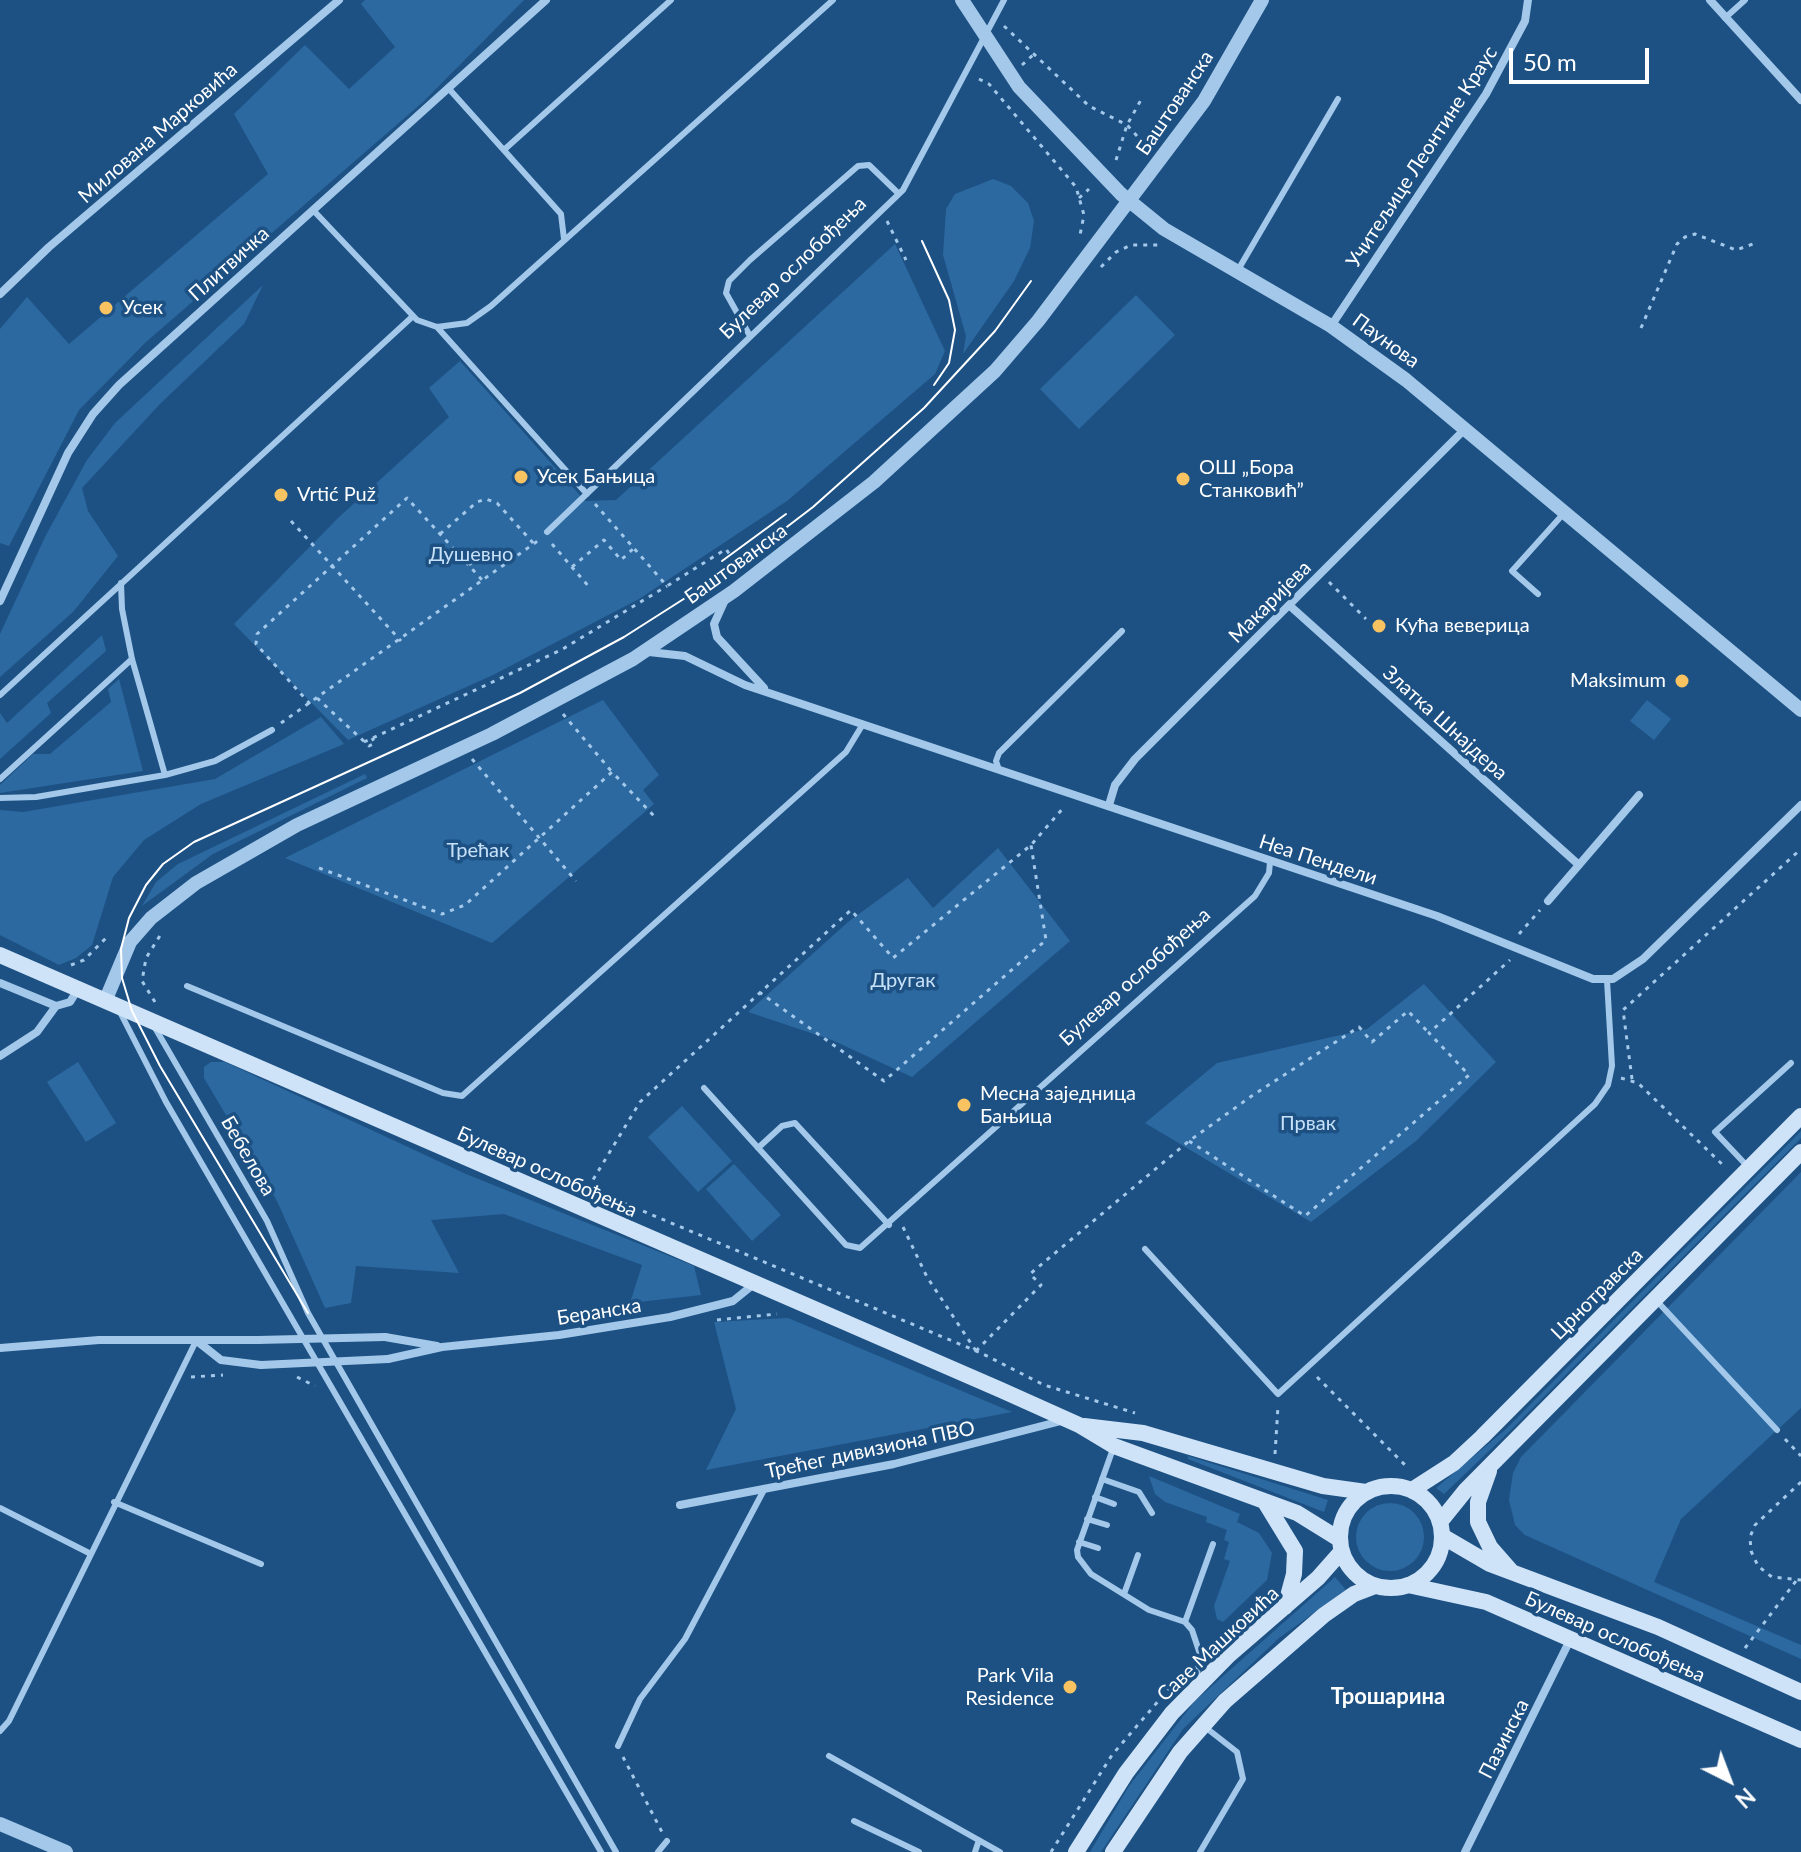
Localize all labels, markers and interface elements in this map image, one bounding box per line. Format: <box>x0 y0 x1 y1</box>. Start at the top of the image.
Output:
scale bar <box>1513 32 1653 82</box>
street label: Учитељице Леонтине Краус <box>1341 42 1503 272</box>
street label: Баштованска <box>1131 46 1219 160</box>
text: 50 m <box>1523 47 1577 76</box>
street label: Милована Марковића <box>74 58 242 208</box>
street label: Булевар ослобођења <box>715 192 871 344</box>
street label: Плитвичка <box>184 222 274 306</box>
place label: Усек <box>122 296 163 320</box>
marker: Усек <box>97 299 115 317</box>
street label: Паунова <box>1348 309 1424 373</box>
place label: ОШ „Бора Станковић” <box>1199 456 1304 503</box>
place label: Усек Бањица <box>537 465 655 489</box>
marker: Усек Бањица <box>512 468 530 486</box>
marker: ОШ „Бора Станковић” <box>1174 470 1192 488</box>
place label: Vrtić Puž <box>297 483 376 507</box>
marker: Vrtić Puž <box>272 486 290 504</box>
street label: Баштованска <box>680 519 792 609</box>
park label: Душевно <box>429 543 513 567</box>
street label: Макаријева <box>1224 556 1316 648</box>
place label: Кућа веверица <box>1395 614 1530 638</box>
marker: Кућа веверица <box>1370 617 1388 635</box>
street label: Златка Шнајдера <box>1378 661 1512 785</box>
place label: Maksimum <box>1570 669 1666 693</box>
marker: Maksimum <box>1673 672 1691 690</box>
street label: Неа Пендели <box>1256 830 1380 890</box>
park label: Трећак <box>447 839 509 863</box>
street label: Булевар ослобођења <box>1055 903 1215 1051</box>
park label: Другак <box>870 969 936 993</box>
place label: Месна заједница Бањица <box>980 1082 1136 1129</box>
marker: Месна заједница Бањица <box>955 1096 973 1114</box>
street label: Бебелова <box>216 1112 280 1200</box>
park label: Првак <box>1280 1112 1336 1136</box>
street label: Булевар ослобођења <box>453 1121 641 1223</box>
street label: Црнотравска <box>1546 1243 1648 1345</box>
street label: Беранска <box>555 1293 643 1331</box>
street label: Трећег дивизиона ПВО <box>763 1416 977 1484</box>
street label: Саве Машковића <box>1152 1582 1284 1706</box>
street label: Булевар ослобођења <box>1521 1586 1709 1688</box>
place label: Park Vila Residence <box>965 1664 1054 1711</box>
marker: Park Vila Residence <box>1061 1678 1079 1696</box>
district label: Трошарина <box>1331 1684 1445 1710</box>
street label: Пазинска <box>1474 1695 1534 1783</box>
north arrow <box>1689 1740 1769 1820</box>
text: N <box>1730 1782 1761 1814</box>

